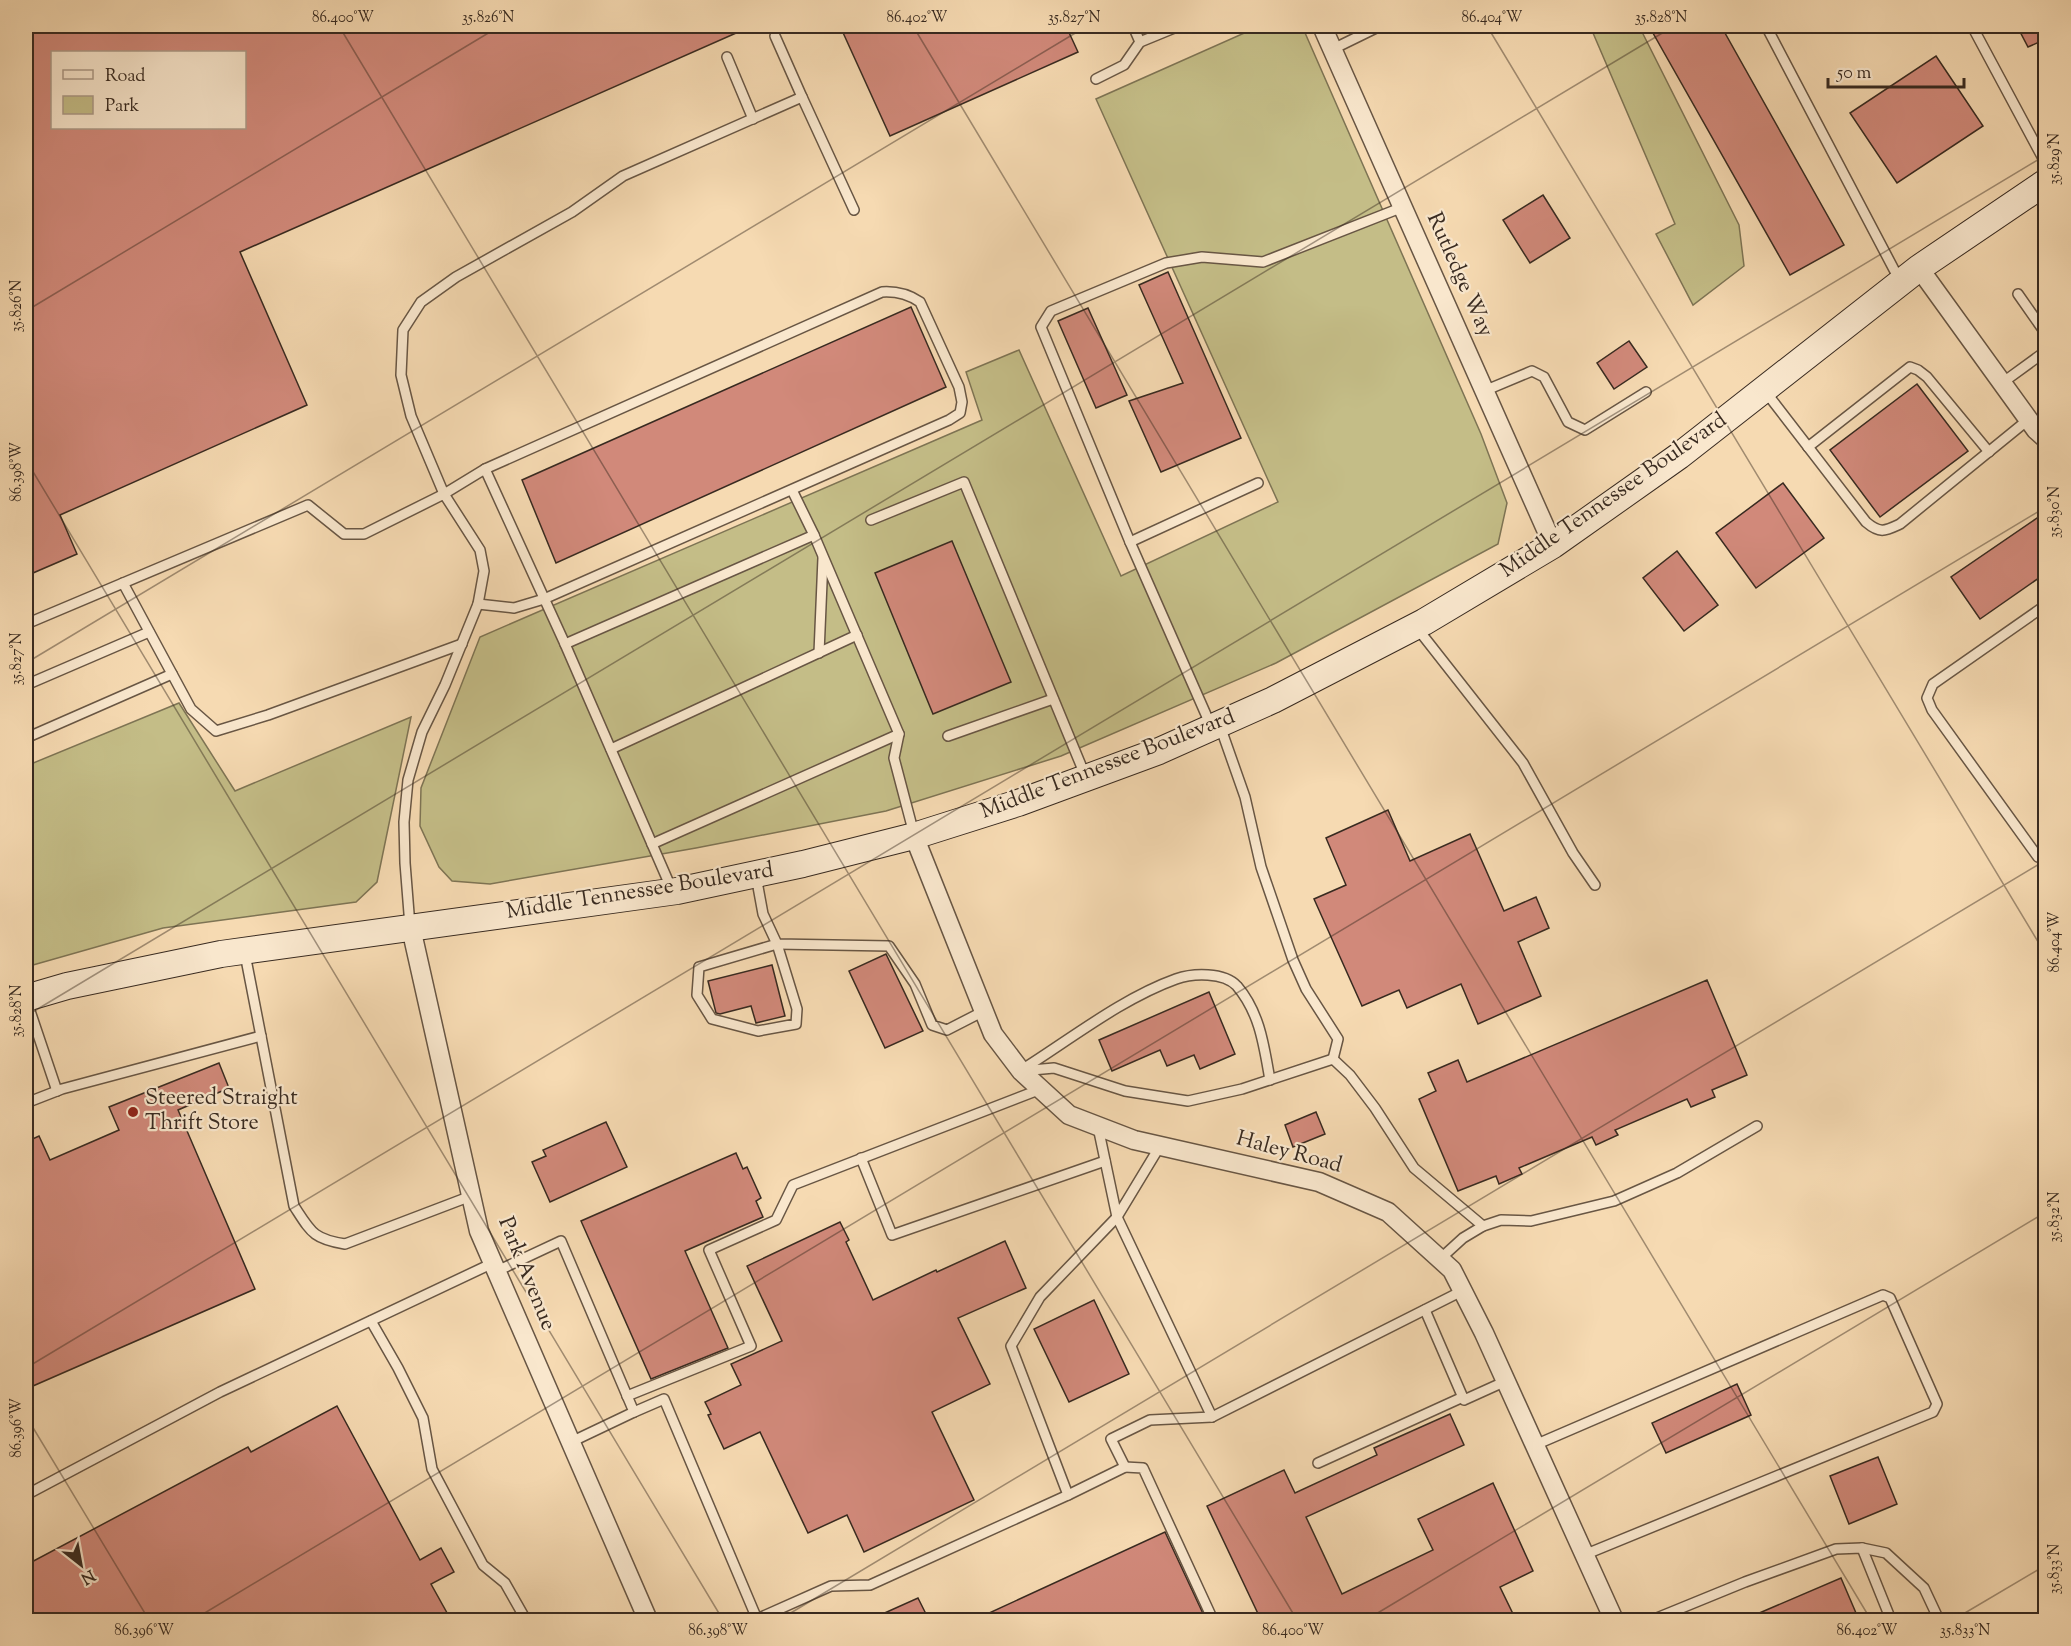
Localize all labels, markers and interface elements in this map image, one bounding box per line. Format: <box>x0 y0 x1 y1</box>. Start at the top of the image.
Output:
text: 86.400°W <box>312 8 374 29</box>
text: 35.826°N <box>462 8 514 29</box>
text: 86.402°W <box>887 8 948 29</box>
text: 35.827°N <box>1048 8 1100 29</box>
text: 86.404°W <box>1461 8 1523 29</box>
text: 35.828°N <box>1635 8 1687 29</box>
legend <box>51 51 246 129</box>
scale bar <box>1828 51 1964 89</box>
text: 50 m <box>1836 61 1872 87</box>
text: Road <box>105 64 145 90</box>
text: Park <box>105 94 140 120</box>
text: 35.829°N <box>2045 133 2066 185</box>
street label: Rutledge Way <box>1417 208 1501 342</box>
text: 35.826°N <box>7 280 28 332</box>
street label: Middle Tennessee Boulevard <box>1494 405 1734 587</box>
text: 86.398°W <box>7 442 28 502</box>
text: 35.830°N <box>2045 486 2066 538</box>
text: 35.827°N <box>7 633 28 685</box>
street label: Middle Tennessee Boulevard <box>976 702 1240 828</box>
street label: Middle Tennessee Boulevard <box>504 855 776 929</box>
text: 86.404°W <box>2045 911 2066 973</box>
text: 35.828°N <box>7 985 28 1037</box>
place label: Steered Straight Thrift Store <box>145 1083 298 1140</box>
marker: Steered Straight Thrift Store <box>126 1105 140 1119</box>
street label: Haley Road <box>1232 1124 1346 1182</box>
text: 35.832°N <box>2045 1191 2066 1243</box>
street label: Park Avenue <box>489 1212 563 1336</box>
text: 86.396°W <box>7 1398 28 1458</box>
north arrow <box>51 1535 111 1595</box>
text: 35.833°N <box>2045 1544 2066 1594</box>
text: N <box>76 1563 99 1589</box>
text: 86.396°W <box>114 1621 174 1642</box>
text: 86.398°W <box>688 1621 748 1642</box>
text: 86.400°W <box>1262 1621 1324 1642</box>
text: 86.402°W <box>1837 1621 1898 1642</box>
text: 35.833°N <box>1940 1621 1990 1642</box>

